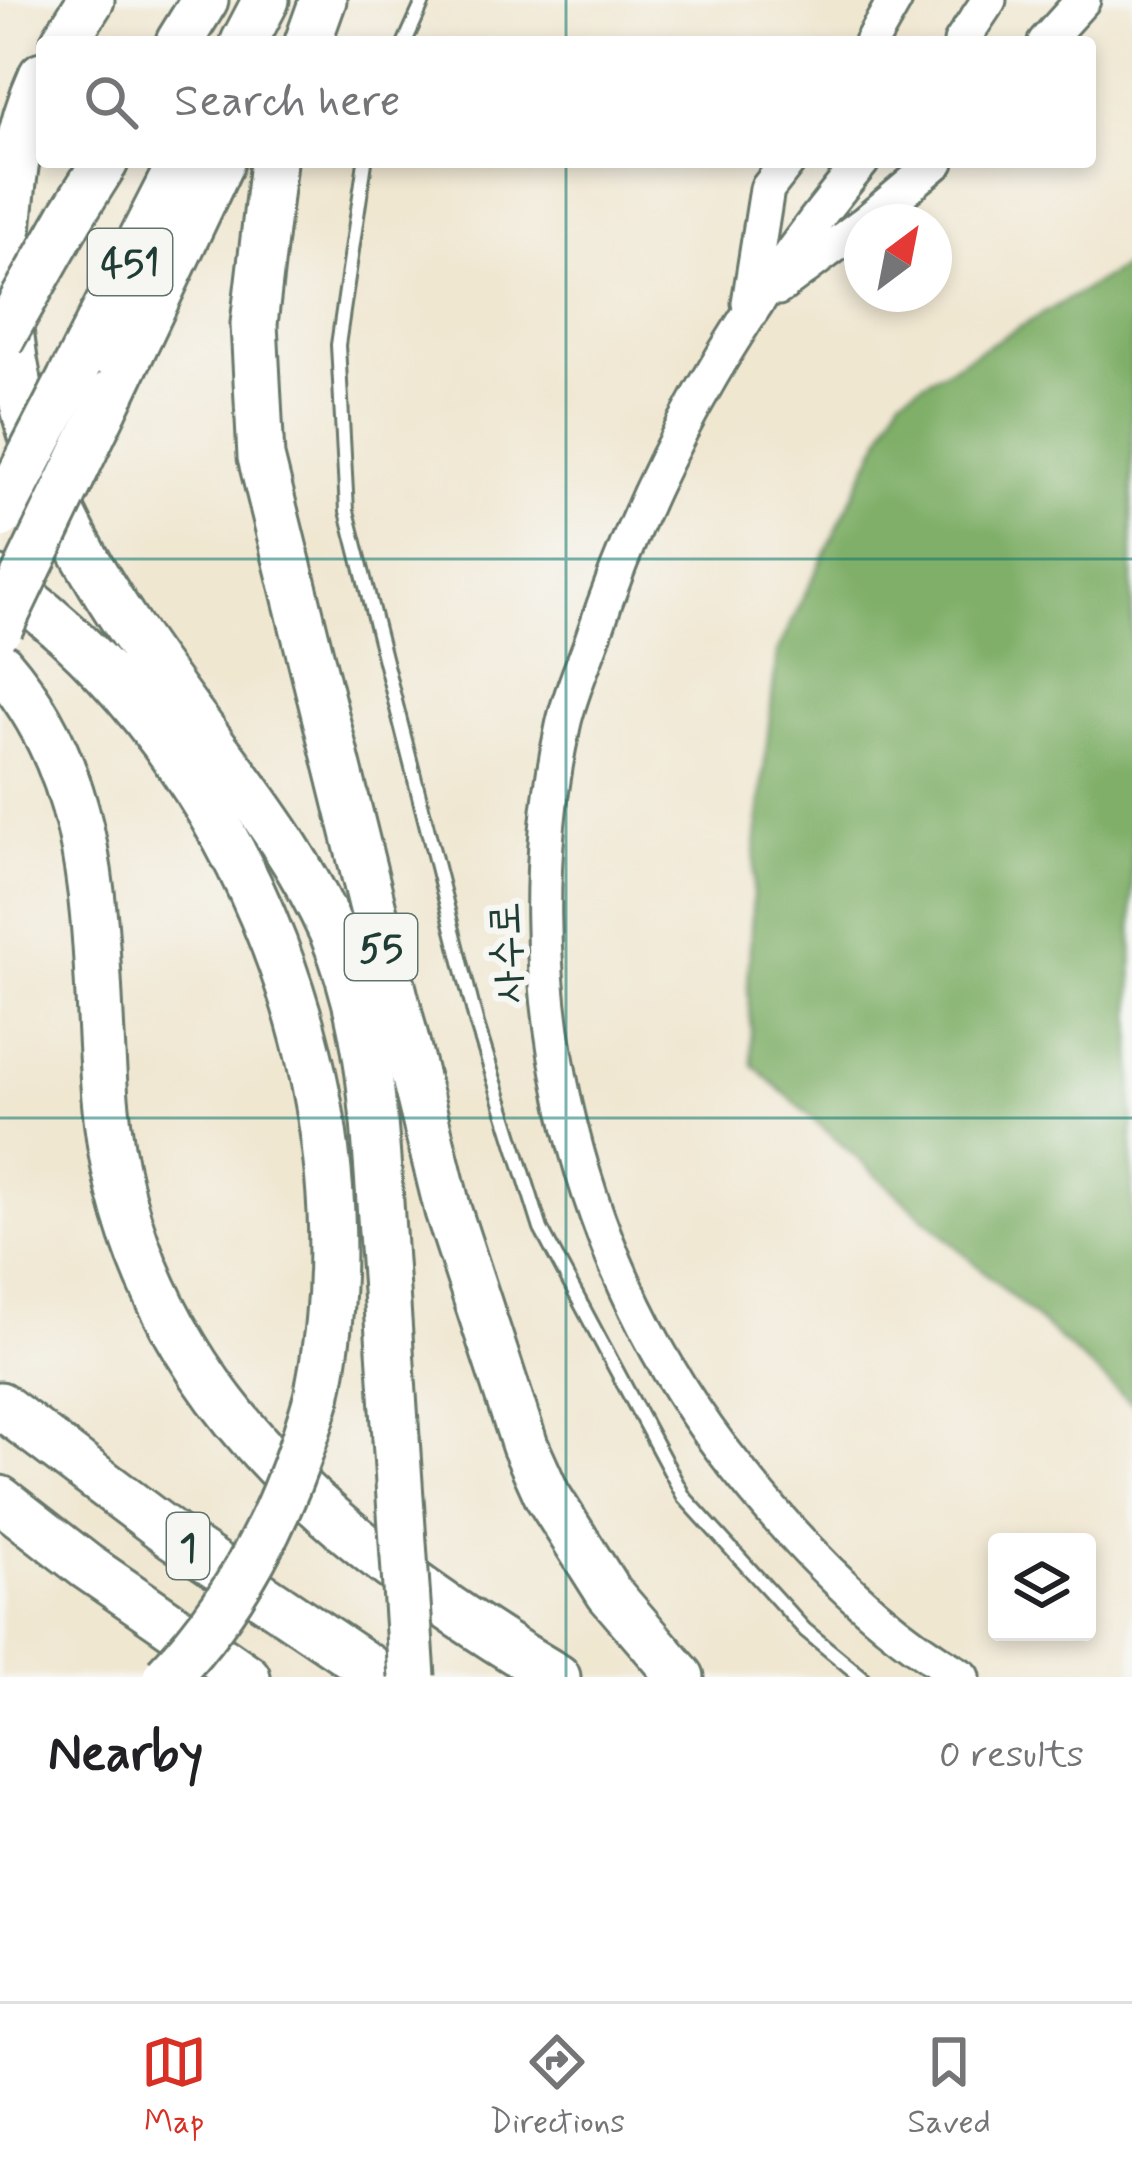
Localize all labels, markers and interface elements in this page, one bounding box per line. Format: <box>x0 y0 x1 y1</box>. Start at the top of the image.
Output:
search box <box>36 36 1096 168</box>
icon: search <box>78 69 144 135</box>
text: Search here <box>174 73 401 132</box>
north arrow <box>844 204 952 312</box>
road number: 451 <box>88 229 172 295</box>
street label: 사수로 <box>478 901 539 1005</box>
road number: 55 <box>345 914 417 980</box>
road number: 1 <box>167 1513 209 1579</box>
map controls <box>988 1533 1096 1641</box>
button: layers <box>988 1533 1096 1641</box>
text: Nearby <box>48 1722 203 1788</box>
text: 0 results <box>939 1730 1084 1781</box>
tab: Map <box>141 2029 207 2145</box>
tab: Directions <box>489 2029 625 2145</box>
tab: Saved <box>907 2029 991 2145</box>

